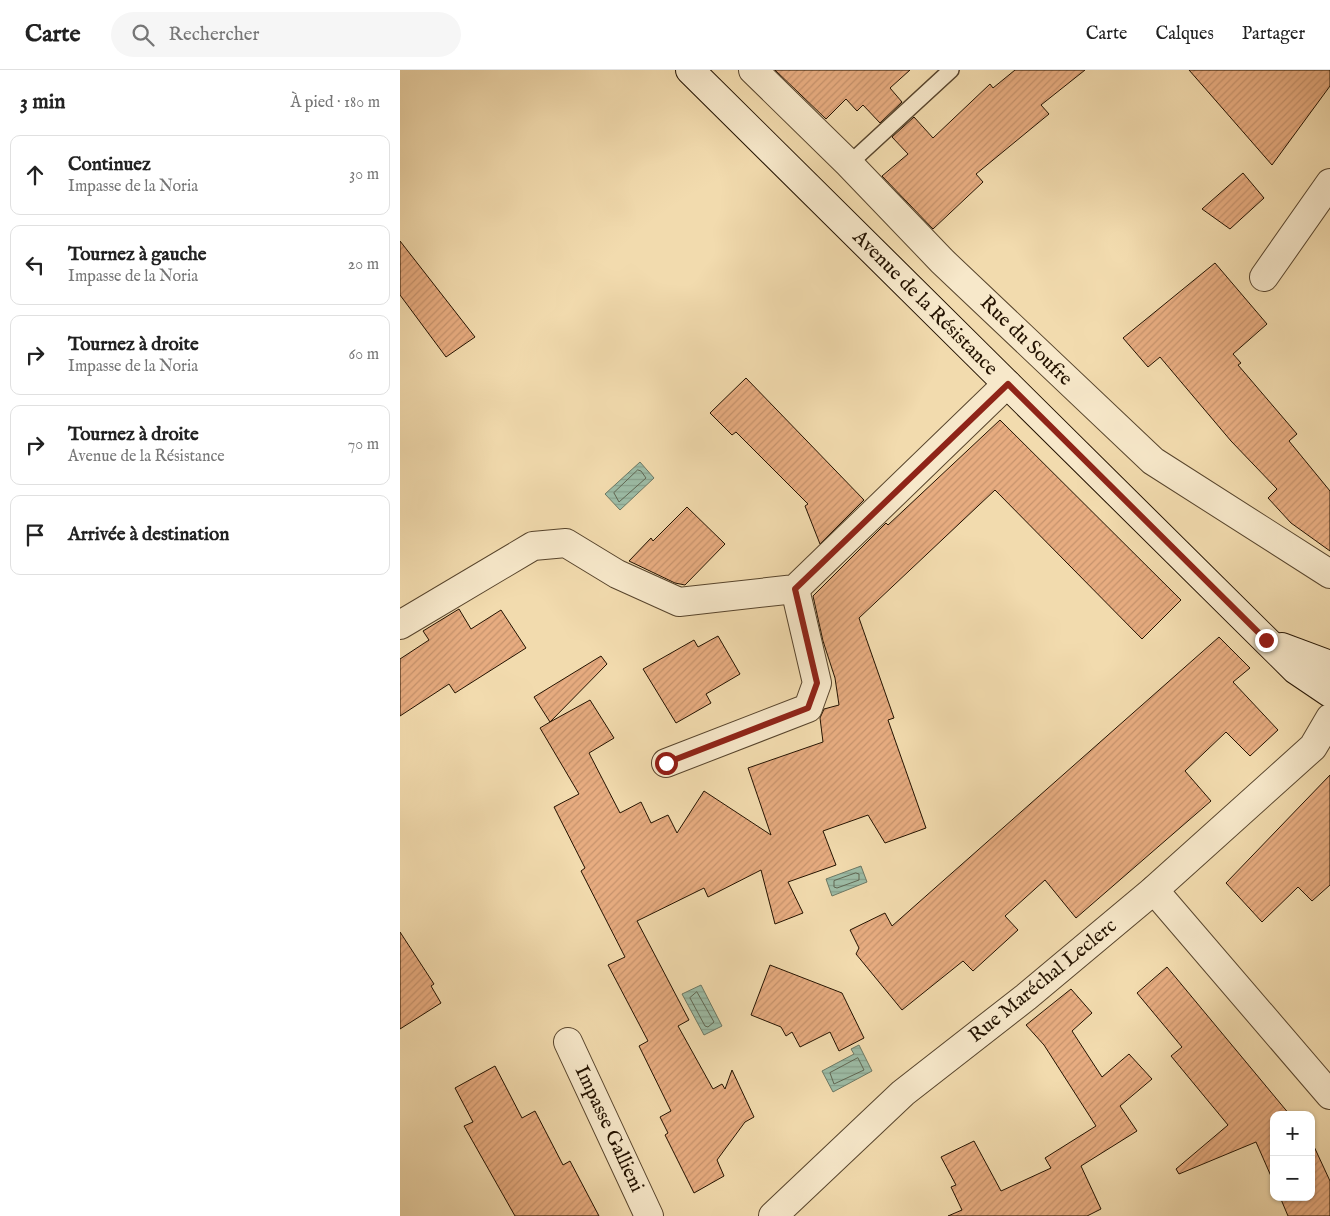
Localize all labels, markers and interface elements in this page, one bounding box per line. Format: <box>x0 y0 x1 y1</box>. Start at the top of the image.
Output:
search box <box>111 12 461 57</box>
text: Carte <box>25 19 81 50</box>
icon: search <box>129 21 157 49</box>
text: Rechercher <box>169 23 260 47</box>
text: Carte <box>1086 23 1127 46</box>
text: Calques <box>1155 23 1214 46</box>
text: Partager <box>1242 23 1305 46</box>
text: 3 min <box>20 89 65 116</box>
text: À pied · 180 m <box>291 93 380 113</box>
text: Continuez <box>68 153 151 177</box>
icon: ahead <box>21 161 49 189</box>
text: 30 m <box>349 165 379 185</box>
text: Impasse de la Noria <box>68 177 198 197</box>
street label: Avenue de la Résistance <box>846 224 1003 381</box>
text: Tournez à gauche <box>68 243 207 267</box>
icon: left <box>21 251 49 279</box>
text: 20 m <box>348 255 379 275</box>
text: Impasse de la Noria <box>68 267 198 287</box>
street label: Rue du Soufre <box>974 290 1078 392</box>
text: Tournez à droite <box>68 333 199 357</box>
icon: right <box>21 341 49 369</box>
text: 60 m <box>349 345 379 365</box>
text: Impasse de la Noria <box>68 357 198 377</box>
text: Tournez à droite <box>68 423 199 447</box>
icon: right <box>21 431 49 459</box>
text: 70 m <box>348 435 379 455</box>
text: Avenue de la Résistance <box>68 447 225 467</box>
icon: arrive <box>21 521 49 549</box>
text: Arrivée à destination <box>68 523 229 547</box>
route end <box>1255 629 1278 652</box>
route start <box>655 752 678 775</box>
street label: Rue Maréchal Leclerc <box>964 914 1122 1048</box>
street label: Impasse Gallieni <box>569 1062 649 1196</box>
map controls <box>1270 1111 1315 1201</box>
button: + <box>1270 1111 1315 1156</box>
button: − <box>1270 1156 1315 1201</box>

